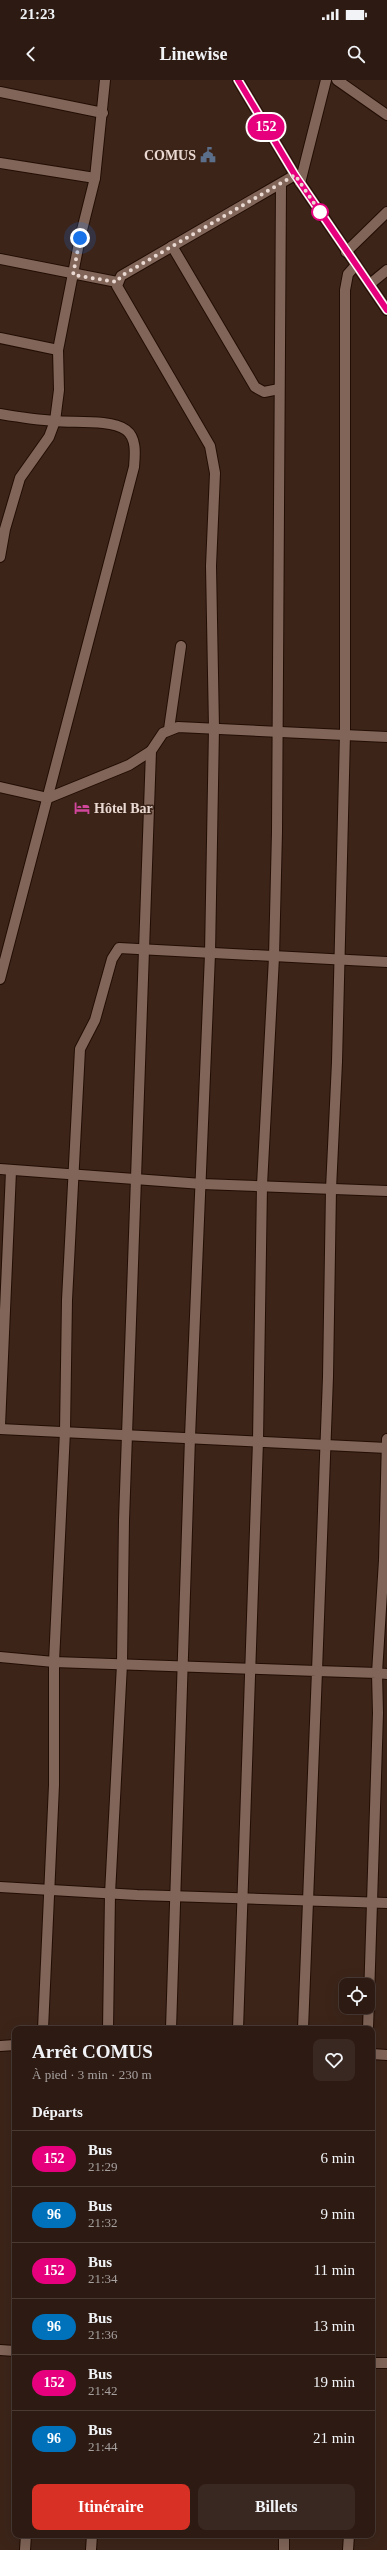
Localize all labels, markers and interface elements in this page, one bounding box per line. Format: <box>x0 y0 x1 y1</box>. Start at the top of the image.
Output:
text: 21:23 <box>20 6 55 22</box>
icon: back <box>20 43 42 65</box>
icon: search <box>345 43 367 65</box>
text: Linewise <box>159 44 228 64</box>
line badge: 152 <box>243 114 289 140</box>
text: 152 <box>256 119 277 134</box>
public building icon: COMUS <box>199 146 217 164</box>
place label: COMUS <box>144 148 196 163</box>
unlabelled marker <box>311 203 329 221</box>
your location <box>70 228 90 248</box>
hotel icon: Hôtel Bar <box>73 799 91 817</box>
place label: Hôtel Bar <box>94 801 153 816</box>
map controls <box>339 1978 375 2014</box>
button: locate <box>339 1978 375 2014</box>
button: heart <box>313 2039 355 2081</box>
text: Arrêt COMUS <box>32 2041 153 2062</box>
text: À pied · 3 min · 230 m <box>32 2067 152 2082</box>
text: Départs <box>32 2104 83 2120</box>
text: Bus <box>88 2142 112 2158</box>
text: 6 min <box>320 2150 355 2166</box>
text: 152 <box>44 2151 65 2166</box>
text: 21:29 <box>88 2159 118 2174</box>
text: Bus <box>88 2198 112 2214</box>
text: 9 min <box>320 2206 355 2222</box>
text: 96 <box>47 2207 61 2222</box>
text: 21:32 <box>88 2215 118 2230</box>
text: Bus <box>88 2254 112 2270</box>
text: 11 min <box>313 2262 355 2278</box>
text: 152 <box>44 2263 65 2278</box>
text: 21:34 <box>88 2271 118 2286</box>
text: Bus <box>88 2310 112 2326</box>
text: 13 min <box>313 2318 355 2334</box>
text: 96 <box>47 2319 61 2334</box>
text: 21:36 <box>88 2327 118 2342</box>
text: Bus <box>88 2366 112 2382</box>
text: 19 min <box>313 2374 355 2390</box>
text: 152 <box>44 2375 65 2390</box>
text: 21:42 <box>88 2383 118 2398</box>
text: Bus <box>88 2422 112 2438</box>
text: 21 min <box>313 2430 355 2446</box>
text: 96 <box>47 2431 61 2446</box>
text: 21:44 <box>88 2439 118 2454</box>
button: Itinéraire <box>32 2484 190 2530</box>
button: Billets <box>198 2484 355 2530</box>

